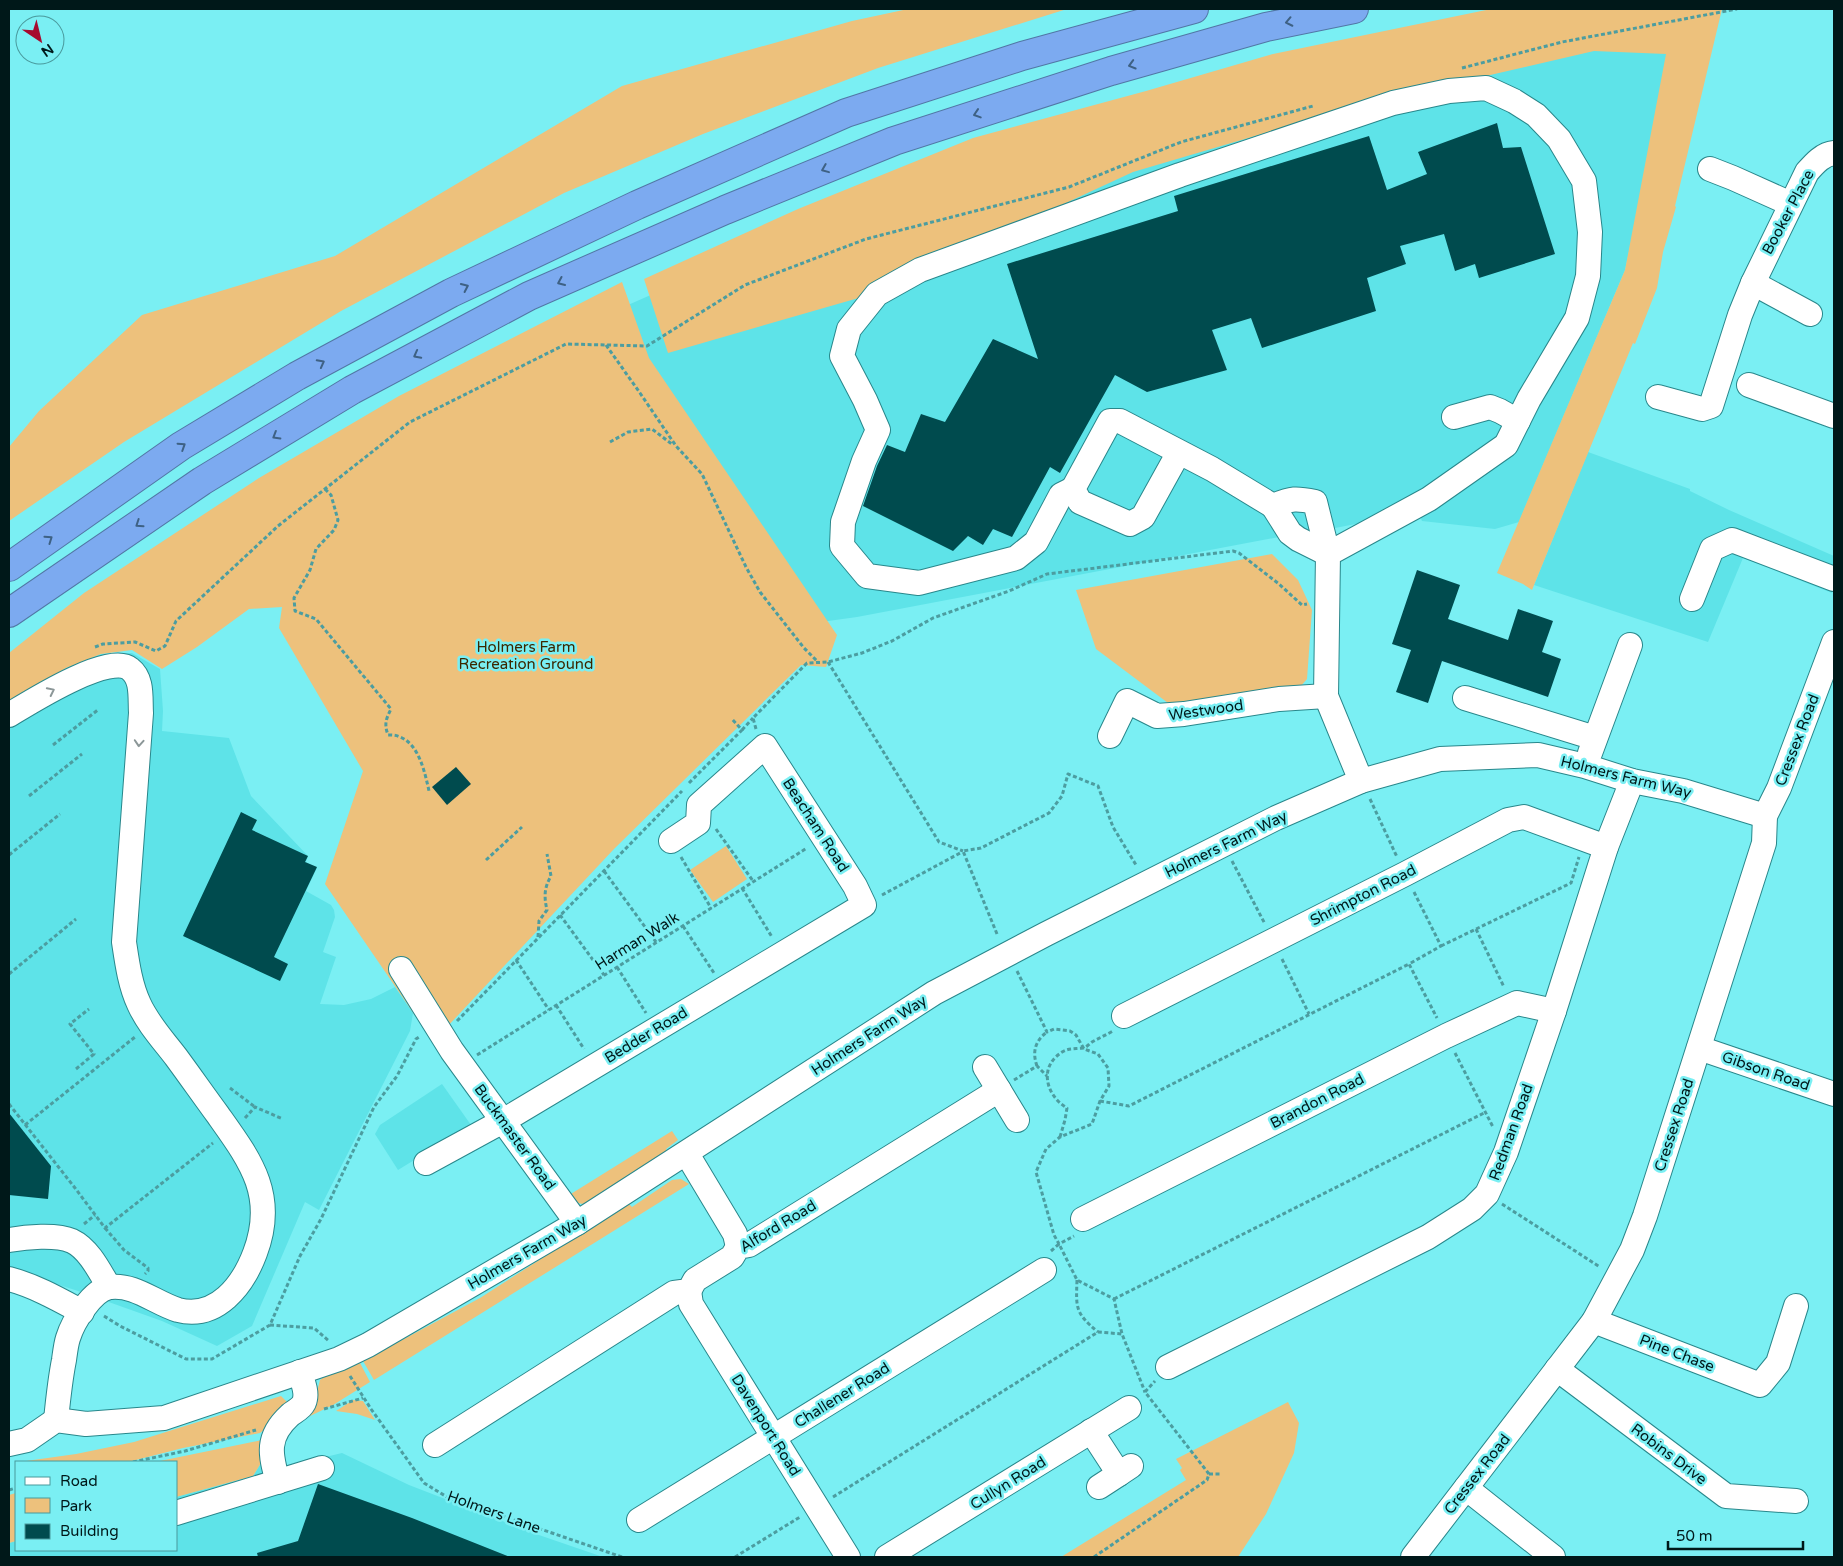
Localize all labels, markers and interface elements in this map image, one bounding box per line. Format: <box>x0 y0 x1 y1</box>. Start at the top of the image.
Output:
north arrow <box>15 15 65 65</box>
one-way arrow <box>1285 16 1293 27</box>
text: N <box>38 40 57 60</box>
one-way arrow <box>1128 59 1137 70</box>
one-way arrow <box>974 108 982 118</box>
one-way arrow <box>821 163 830 174</box>
street label: Booker Place <box>1758 167 1818 257</box>
one-way arrow <box>557 275 566 286</box>
one-way arrow <box>460 283 469 293</box>
one-way arrow <box>413 349 422 359</box>
one-way arrow <box>316 360 325 370</box>
one-way arrow <box>272 430 281 440</box>
one-way arrow <box>176 443 185 452</box>
one-way arrow <box>135 517 144 527</box>
one-way arrow <box>43 536 52 545</box>
park label: Holmers Farm Recreation Ground <box>459 638 593 673</box>
one-way arrow <box>46 687 55 697</box>
street label: Cressex Road <box>1771 692 1823 788</box>
street label: Westwood <box>1167 696 1245 724</box>
one-way arrow <box>133 740 144 748</box>
street label: Holmers Farm Way <box>1559 752 1693 802</box>
street label: Beacham Road <box>779 775 853 875</box>
street label: Holmers Farm Way <box>1162 807 1290 881</box>
street label: Shrimpton Road <box>1307 861 1419 929</box>
street label: Harman Walk <box>592 908 682 974</box>
street label: Holmers Farm Way <box>808 991 930 1079</box>
street label: Bedder Road <box>601 1003 691 1067</box>
street label: Gibson Road <box>1720 1048 1812 1094</box>
street label: Brandon Road <box>1267 1070 1367 1132</box>
street label: Cressex Road <box>1650 1076 1698 1174</box>
street label: Buckmaster Road <box>471 1081 559 1193</box>
street label: Redman Road <box>1485 1081 1537 1183</box>
street label: Alford Road <box>737 1196 819 1256</box>
street label: Holmers Farm Way <box>465 1211 589 1293</box>
street label: Pine Chase <box>1637 1330 1717 1376</box>
street label: Challener Road <box>791 1359 893 1431</box>
street label: Davenport Road <box>727 1371 805 1479</box>
street label: Robins Drive <box>1628 1420 1710 1488</box>
street label: Cressex Road <box>1440 1430 1514 1518</box>
street label: Cullyn Road <box>967 1453 1049 1513</box>
legend <box>15 1461 178 1551</box>
text: Road <box>60 1472 98 1490</box>
street label: Holmers Lane <box>445 1487 543 1537</box>
text: Park <box>60 1497 92 1515</box>
scale bar <box>1668 1518 1803 1550</box>
text: Building <box>60 1522 119 1540</box>
text: 50 m <box>1676 1527 1713 1545</box>

